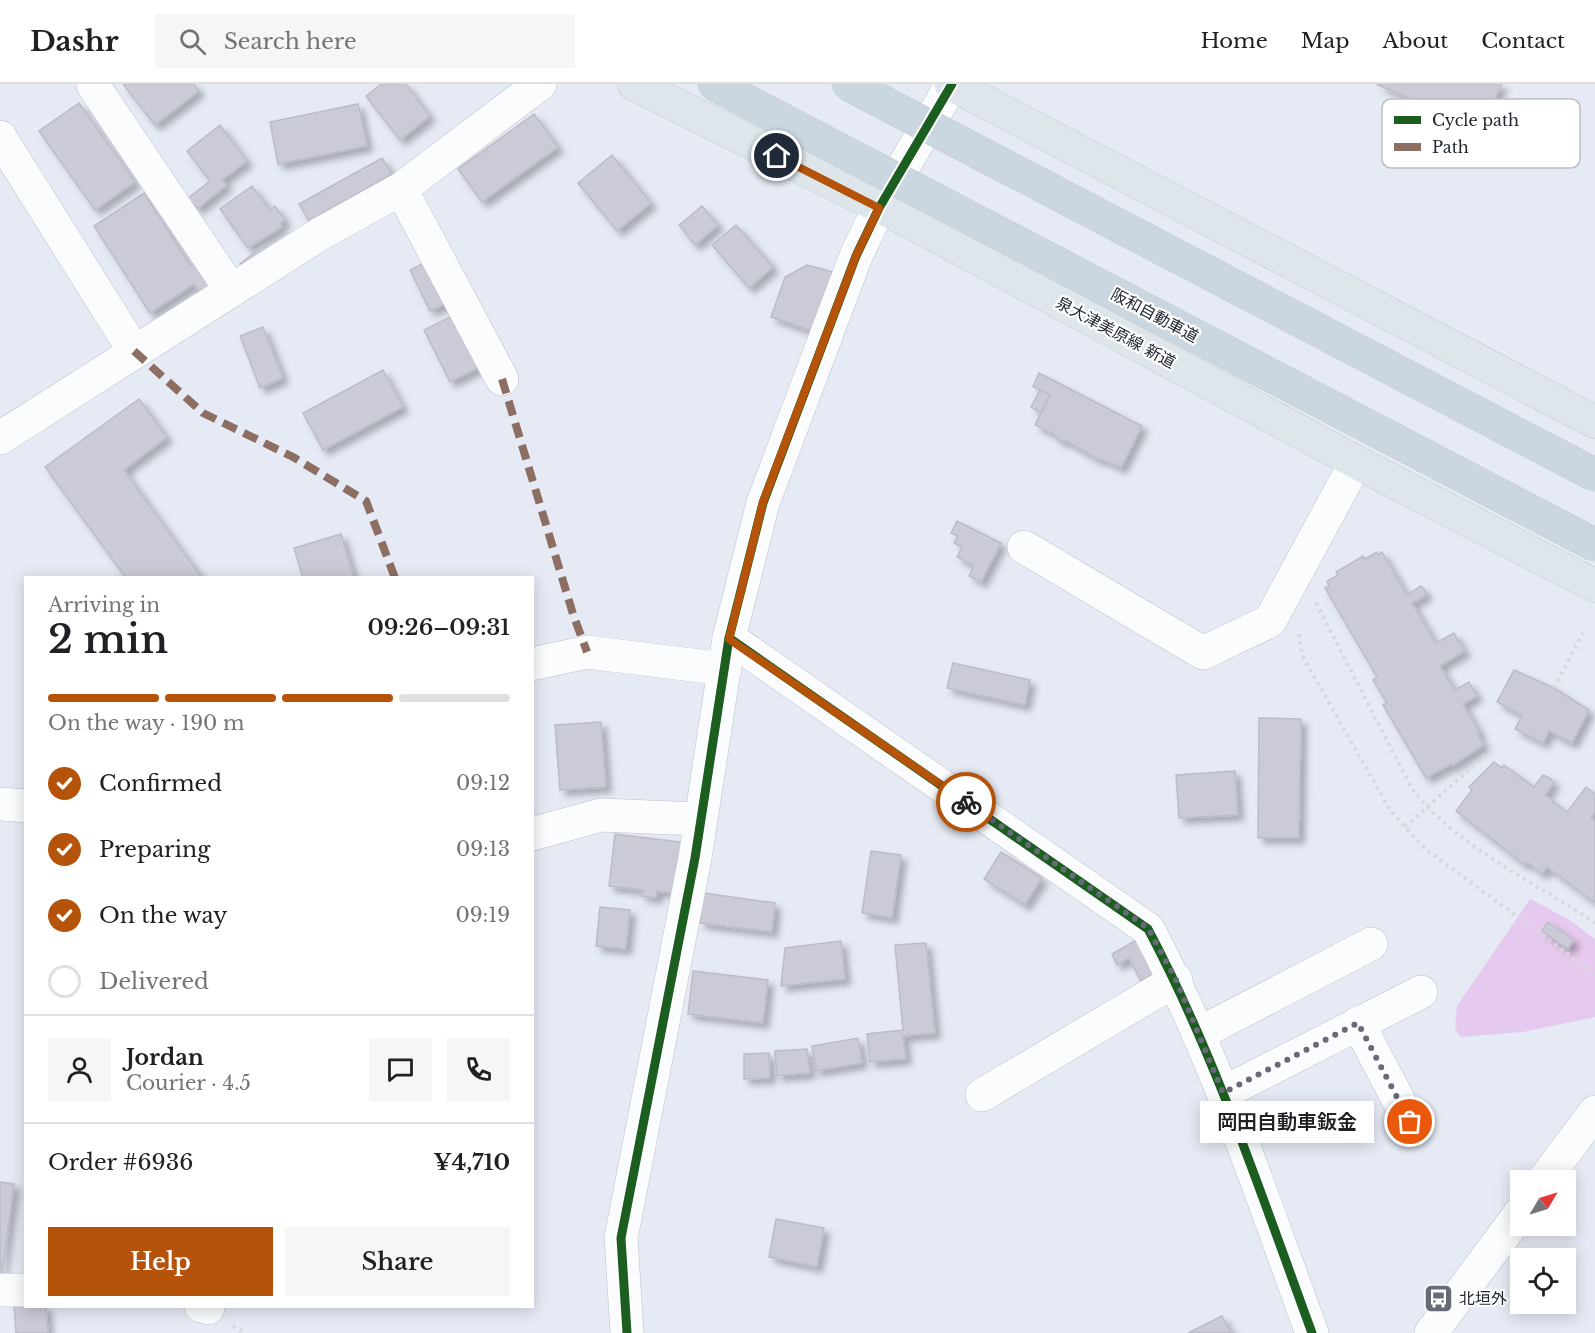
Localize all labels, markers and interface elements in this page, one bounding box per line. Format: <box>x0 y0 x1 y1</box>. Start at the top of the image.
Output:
search box <box>155 14 575 68</box>
text: Dashr <box>30 24 119 59</box>
icon: search <box>176 25 209 58</box>
text: Search here <box>224 28 357 55</box>
text: Home <box>1201 28 1268 54</box>
text: Map <box>1301 28 1349 54</box>
text: About <box>1382 28 1448 54</box>
text: Contact <box>1481 28 1565 54</box>
legend <box>1382 99 1580 168</box>
text: Cycle path <box>1432 110 1519 130</box>
pin <box>751 130 802 181</box>
text: Path <box>1432 137 1469 157</box>
icon: home <box>760 139 793 172</box>
street label: 阪和自動車道 <box>1108 284 1202 346</box>
street label: 泉大津美原線 新道 <box>1053 292 1179 372</box>
text: Arriving in <box>48 593 160 617</box>
text: 09:26–09:31 <box>367 614 510 641</box>
text: 2 min <box>48 615 168 664</box>
text: On the way · 190 m <box>48 711 245 735</box>
icon: check <box>48 767 81 800</box>
text: Confirmed <box>99 770 222 797</box>
text: 09:12 <box>456 771 510 795</box>
courier <box>936 772 996 832</box>
icon: bike <box>950 786 983 819</box>
icon: check <box>48 833 81 866</box>
text: Preparing <box>99 836 210 863</box>
text: 09:13 <box>456 837 510 861</box>
icon: check <box>48 899 81 932</box>
text: On the way <box>99 902 227 929</box>
text: 09:19 <box>455 903 510 927</box>
text: Delivered <box>99 968 209 995</box>
button: person <box>48 1038 111 1101</box>
button: chat <box>369 1038 432 1101</box>
button: phone <box>447 1038 510 1101</box>
text: Jordan <box>126 1044 204 1071</box>
text: Courier · 4.5 <box>126 1071 251 1095</box>
pin <box>1384 1096 1435 1147</box>
callout: 岡田自動車鈑金 <box>1200 1101 1374 1143</box>
icon: bag <box>1393 1105 1426 1138</box>
text: 岡田自動車鈑金 <box>1217 1110 1357 1134</box>
text: Order #6936 <box>48 1149 193 1176</box>
text: ¥4,710 <box>433 1149 510 1176</box>
north arrow <box>1510 1170 1576 1236</box>
map controls <box>1510 1170 1576 1314</box>
button: Help <box>48 1227 273 1296</box>
button: Share <box>285 1227 510 1296</box>
button: locate <box>1510 1248 1576 1314</box>
bus stop icon: 北垣外 <box>1422 1282 1454 1314</box>
place label: 北垣外 <box>1459 1288 1507 1308</box>

